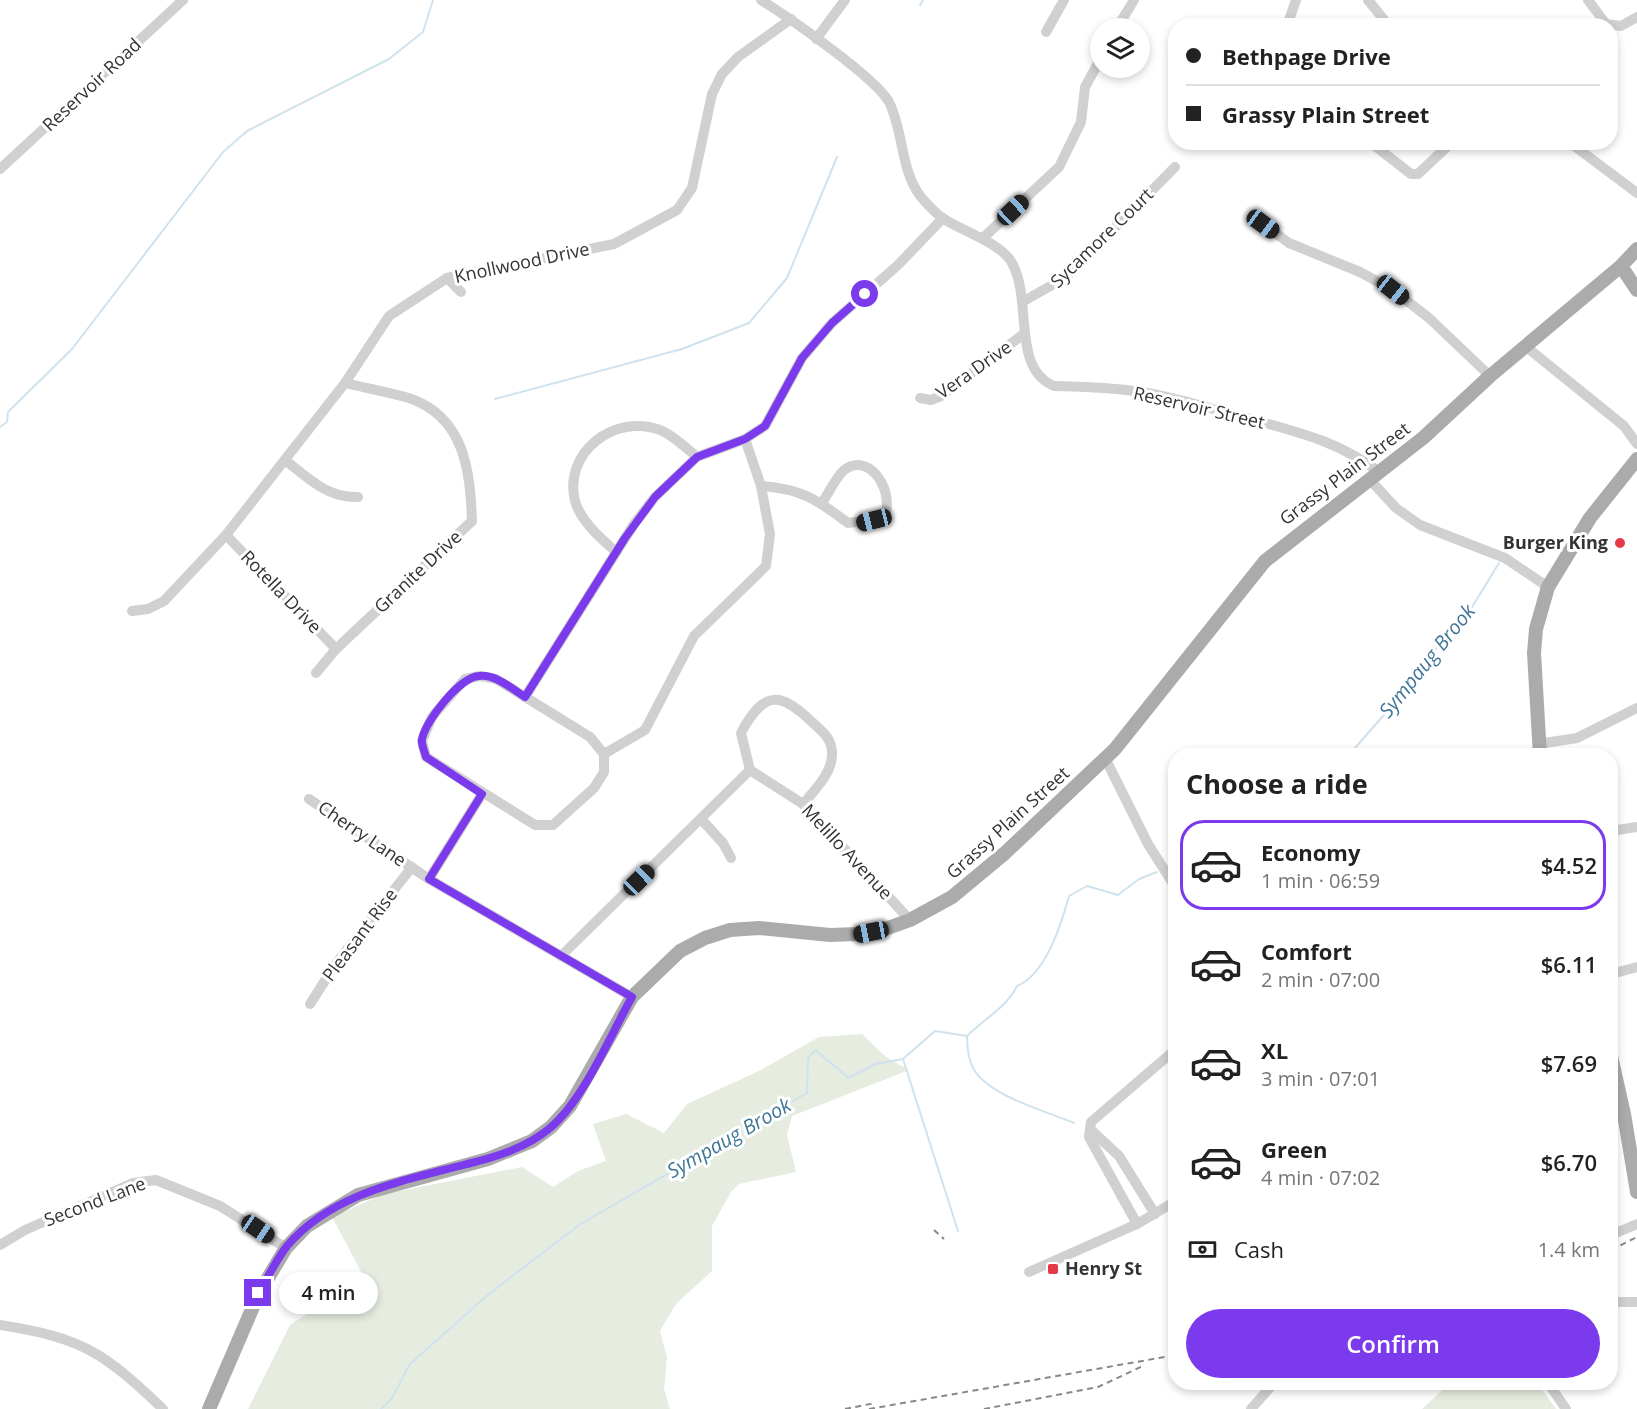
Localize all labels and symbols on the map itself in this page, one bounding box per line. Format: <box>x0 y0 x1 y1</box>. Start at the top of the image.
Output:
street label: Reservoir Road <box>37 32 146 136</box>
street label: Sycamore Court <box>1045 182 1158 292</box>
car <box>994 191 1032 229</box>
car <box>1243 206 1283 242</box>
street label: Knollwood Drive <box>452 236 591 288</box>
car <box>1373 272 1413 308</box>
route start <box>851 280 878 307</box>
street label: Vera Drive <box>931 334 1016 404</box>
street label: Reservoir Street <box>1131 380 1267 434</box>
street label: Grassy Plain Street <box>1274 416 1414 530</box>
car <box>854 507 894 533</box>
street label: Granite Drive <box>368 525 466 618</box>
place label: Burger King <box>1503 530 1608 554</box>
marker: Burger King <box>1613 536 1627 550</box>
street label: Rotella Drive <box>236 545 327 638</box>
water label: Sympaug Brook <box>1372 597 1482 723</box>
street label: Grassy Plain Street <box>941 761 1074 884</box>
street label: Cherry Lane <box>314 795 411 871</box>
street label: Melillo Avenue <box>797 798 898 904</box>
car <box>620 861 658 899</box>
street label: Pleasant Rise <box>316 883 402 986</box>
car <box>852 920 890 944</box>
water label: Sympaug Brook <box>662 1091 797 1184</box>
street label: Second Lane <box>41 1171 149 1231</box>
car <box>238 1211 278 1247</box>
place label: Henry St <box>1065 1256 1142 1280</box>
marker: Henry St <box>1046 1262 1060 1276</box>
callout: 4 min <box>279 1272 378 1314</box>
route end <box>244 1279 271 1306</box>

